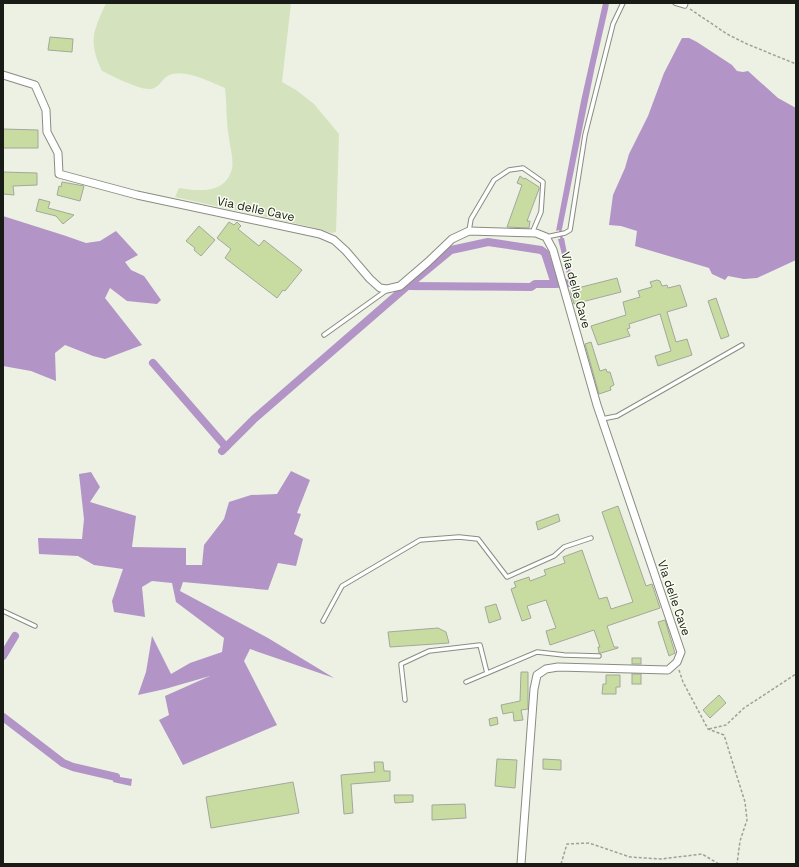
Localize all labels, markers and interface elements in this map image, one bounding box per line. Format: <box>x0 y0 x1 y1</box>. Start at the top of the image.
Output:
street label: Via delle Cave <box>216 193 296 225</box>
street label: Via delle Cave <box>557 250 595 330</box>
street label: Via delle Cave <box>654 558 694 638</box>

